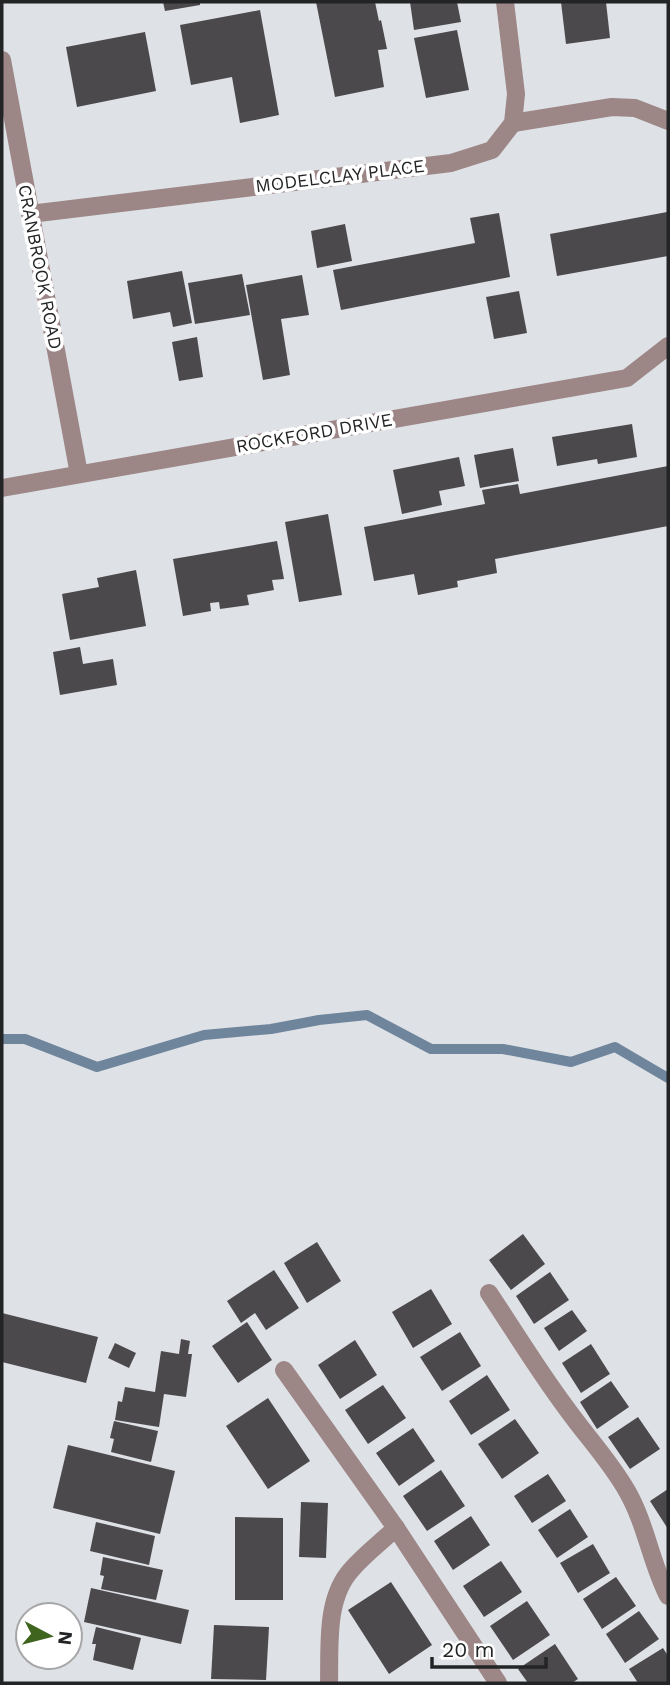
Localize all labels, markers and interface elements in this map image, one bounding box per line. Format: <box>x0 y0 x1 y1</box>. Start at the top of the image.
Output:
street label: MODELCLAY PLACE <box>254 155 426 196</box>
street label: CRANBROOK ROAD <box>14 183 67 351</box>
street label: ROCKFORD DRIVE <box>234 408 394 457</box>
north arrow <box>14 1601 84 1671</box>
scale bar <box>432 1626 546 1670</box>
text: N <box>53 1630 78 1646</box>
text: 20 m <box>442 1637 494 1662</box>

